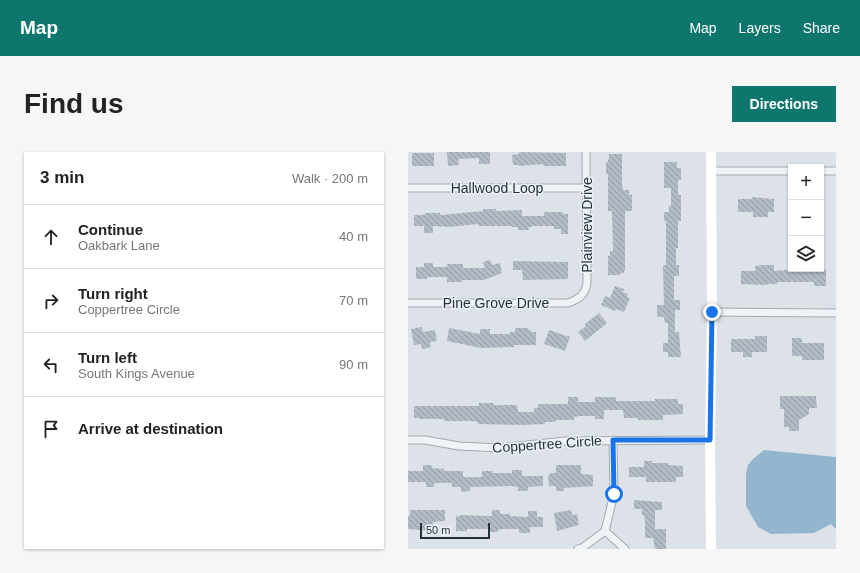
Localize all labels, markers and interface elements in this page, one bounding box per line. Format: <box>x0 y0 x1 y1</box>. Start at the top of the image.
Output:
text: Map <box>20 17 58 38</box>
text: Map <box>689 20 717 36</box>
text: Layers <box>739 20 781 36</box>
text: Share <box>803 20 840 36</box>
button: Directions <box>732 86 836 122</box>
text: Find us <box>24 88 124 119</box>
map controls <box>788 164 824 272</box>
button: + <box>788 164 824 200</box>
text: 3 min <box>40 168 84 187</box>
text: Walk · 200 m <box>292 171 368 186</box>
street label: Plainview Drive <box>579 177 595 273</box>
street label: Hallwood Loop <box>451 180 544 196</box>
button: − <box>788 200 824 236</box>
text: Continue <box>78 221 143 238</box>
icon: ahead <box>40 226 62 248</box>
text: 40 m <box>339 229 368 244</box>
button: layers <box>788 236 824 272</box>
text: Oakbark Lane <box>78 238 160 253</box>
text: Turn right <box>78 285 148 302</box>
icon: right <box>40 290 62 312</box>
text: 70 m <box>339 293 368 308</box>
street label: Pine Grove Drive <box>443 295 550 311</box>
text: Coppertree Circle <box>78 302 180 317</box>
route end <box>703 303 721 321</box>
text: Turn left <box>78 349 137 366</box>
icon: left <box>40 354 62 376</box>
text: 90 m <box>339 357 368 372</box>
text: South Kings Avenue <box>78 366 195 381</box>
icon: arrive <box>40 418 62 440</box>
text: Arrive at destination <box>78 420 223 437</box>
street label: Coppertree Circle <box>492 432 602 456</box>
route start <box>605 485 623 503</box>
scale bar <box>420 521 490 540</box>
text: 50 m <box>426 524 450 536</box>

